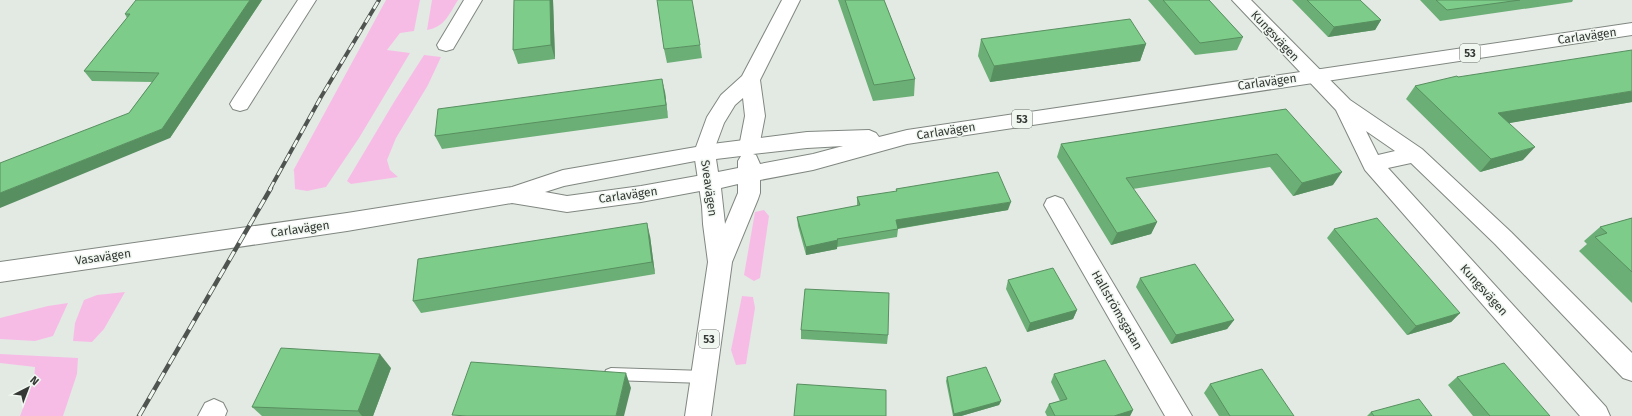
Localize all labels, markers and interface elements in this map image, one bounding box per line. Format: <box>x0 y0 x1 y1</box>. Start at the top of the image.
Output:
street label: Kungsvägen <box>1248 8 1302 64</box>
street label: Carlavägen <box>1557 25 1617 47</box>
road number: 53 <box>1460 44 1480 62</box>
street label: Carlavägen <box>1237 71 1297 93</box>
road number: 53 <box>1012 110 1032 128</box>
street label: Carlavägen <box>916 119 976 143</box>
street label: Sveavägen <box>698 159 720 217</box>
street label: Carlavägen <box>598 184 658 206</box>
street label: Carlavägen <box>270 218 330 240</box>
street label: Vasavägen <box>74 246 132 268</box>
street label: Kungsvägen <box>1457 261 1511 319</box>
street label: Hallströmsgatan <box>1089 268 1145 352</box>
road number: 53 <box>699 330 719 348</box>
north arrow <box>8 368 48 408</box>
text: N <box>27 374 41 388</box>

